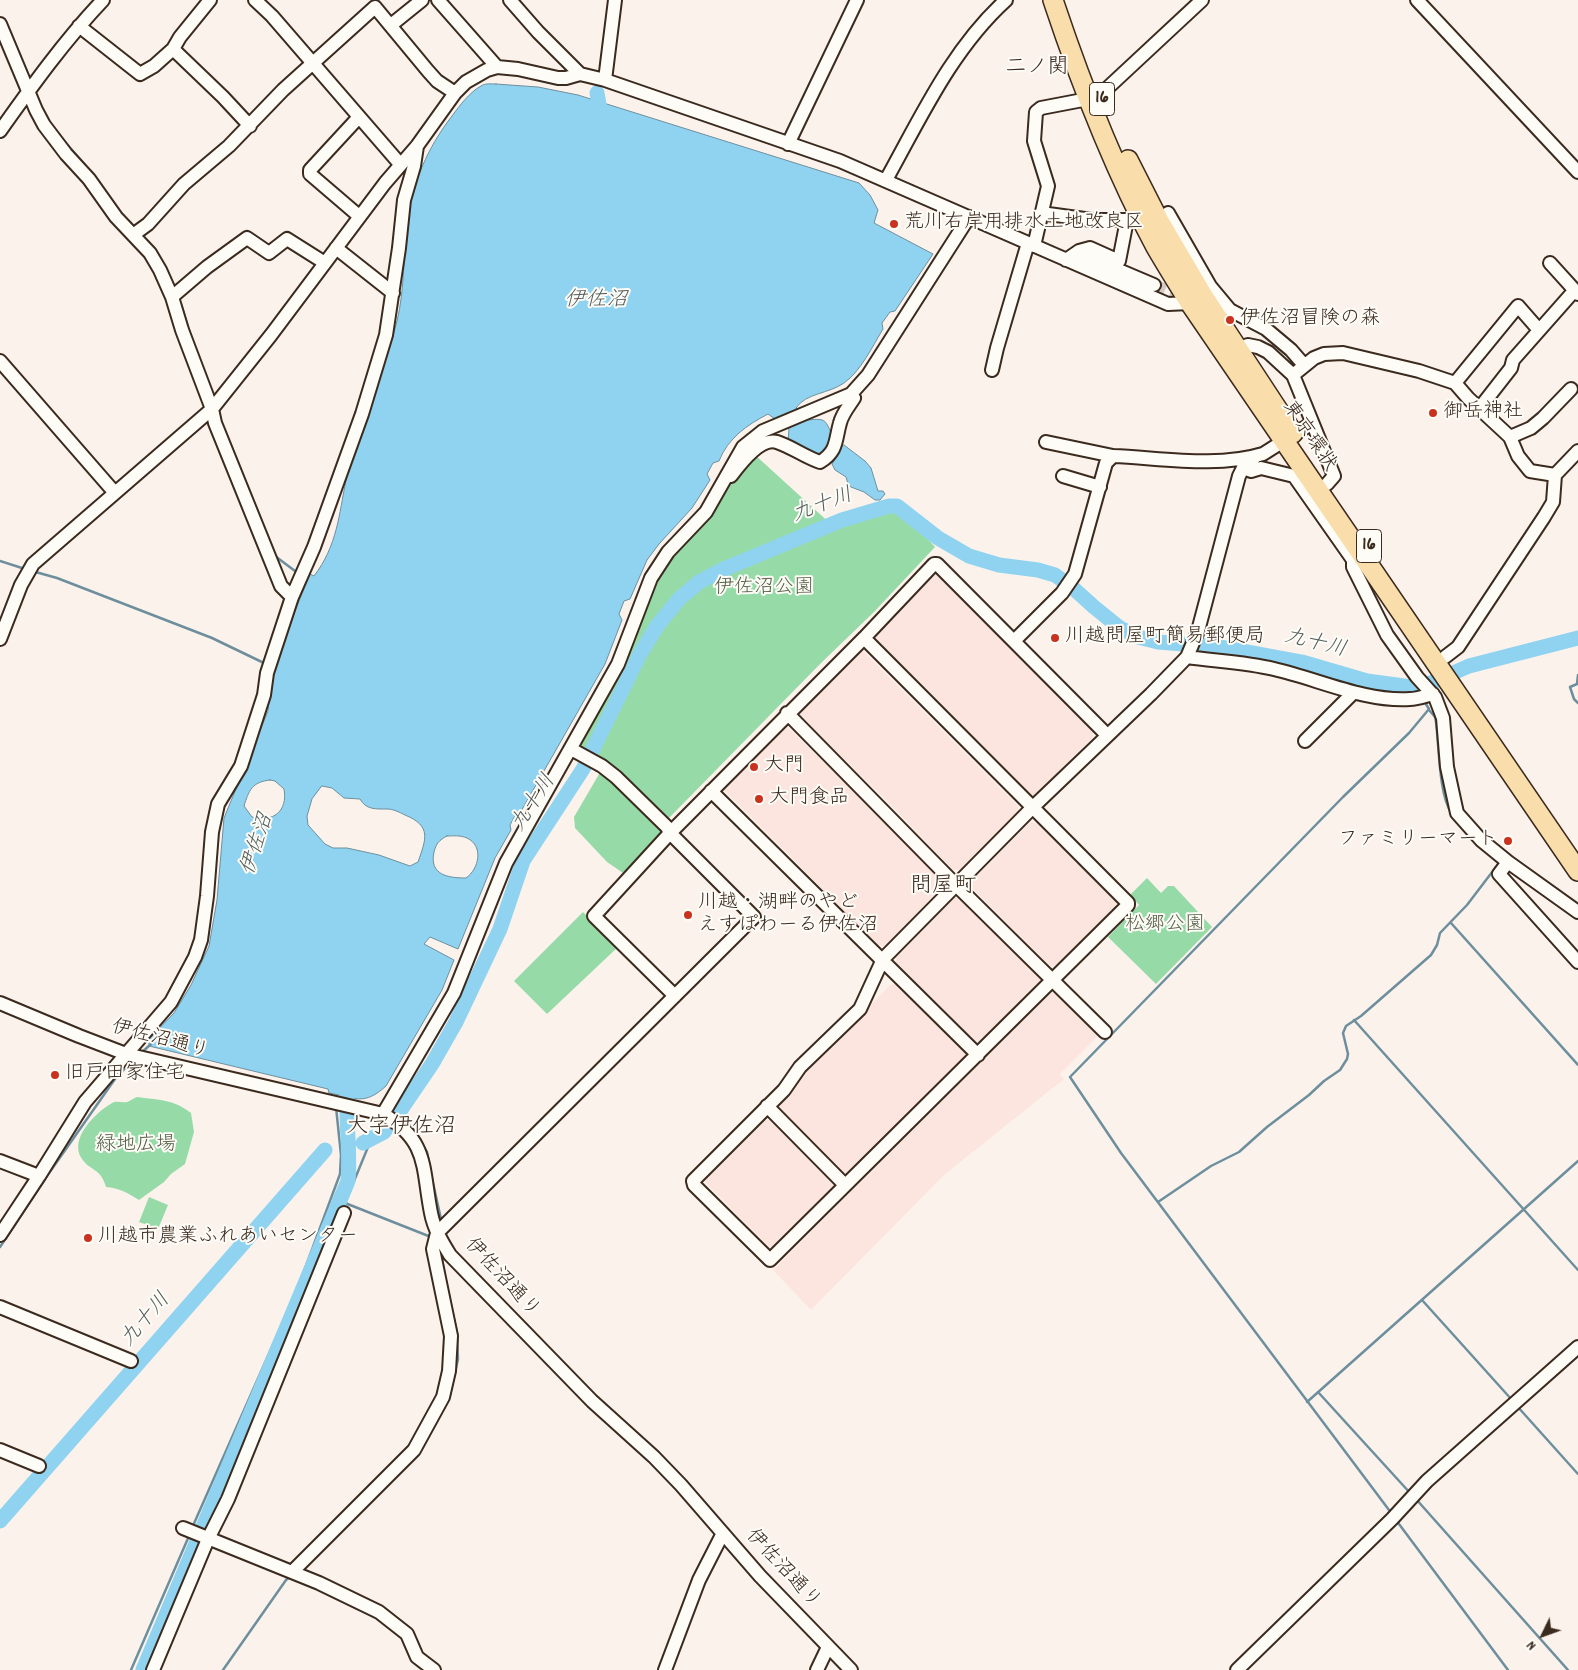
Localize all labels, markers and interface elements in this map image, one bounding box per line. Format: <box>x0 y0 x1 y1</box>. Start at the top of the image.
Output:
district label: 二ノ関 <box>1006 56 1068 82</box>
road number: 16 <box>1090 82 1114 116</box>
place label: 荒川右岸用排水土地改良区 <box>904 212 1144 236</box>
marker: 荒川右岸用排水土地改良区 <box>888 218 900 230</box>
water label: 伊佐沼 <box>565 289 627 315</box>
place label: 伊佐沼冒険の森 <box>1240 308 1380 332</box>
marker: 伊佐沼冒険の森 <box>1224 314 1236 326</box>
street label: 東京環状 <box>1276 397 1340 477</box>
place label: 御岳神社 <box>1443 401 1523 425</box>
marker: 御岳神社 <box>1427 407 1439 419</box>
water label: 九十川 <box>789 484 857 530</box>
road number: 16 <box>1356 530 1382 562</box>
park label: 伊佐沼公園 <box>714 577 814 601</box>
water label: 九十川 <box>1281 625 1349 665</box>
place label: 川越問屋町簡易郵便局 <box>1065 626 1265 650</box>
marker: 川越問屋町簡易郵便局 <box>1049 632 1061 644</box>
place label: 大門 <box>764 755 804 779</box>
marker: 大門 <box>748 761 760 773</box>
water label: 九十川 <box>507 771 563 837</box>
place label: 大門食品 <box>769 787 849 811</box>
marker: 大門食品 <box>753 793 765 805</box>
water label: 伊佐沼 <box>237 811 281 879</box>
place label: ファミリーマート <box>1338 829 1498 853</box>
marker: ファミリーマート <box>1502 835 1514 847</box>
district label: 問屋町 <box>910 875 976 901</box>
place label: 川越・湖畔のやど えすぽわーる伊佐沼 <box>698 892 878 939</box>
marker: 川越・湖畔のやど えすぽわーる伊佐沼 <box>682 909 694 921</box>
park label: 松郷公園 <box>1125 914 1205 938</box>
street label: 伊佐沼通り <box>109 1016 211 1066</box>
place label: 旧戸田家住宅 <box>65 1063 185 1087</box>
marker: 旧戸田家住宅 <box>49 1069 61 1081</box>
district label: 大字伊佐沼 <box>346 1116 456 1142</box>
park label: 緑地広場 <box>96 1134 176 1158</box>
place label: 川越市農業ふれあいセンター <box>98 1226 358 1250</box>
marker: 川越市農業ふれあいセンター <box>82 1232 94 1244</box>
street label: 伊佐沼通り <box>458 1234 544 1324</box>
water label: 九十川 <box>117 1289 177 1353</box>
street label: 伊佐沼通り <box>739 1525 825 1615</box>
north arrow <box>1518 1610 1568 1660</box>
text: N <box>1522 1636 1542 1654</box>

